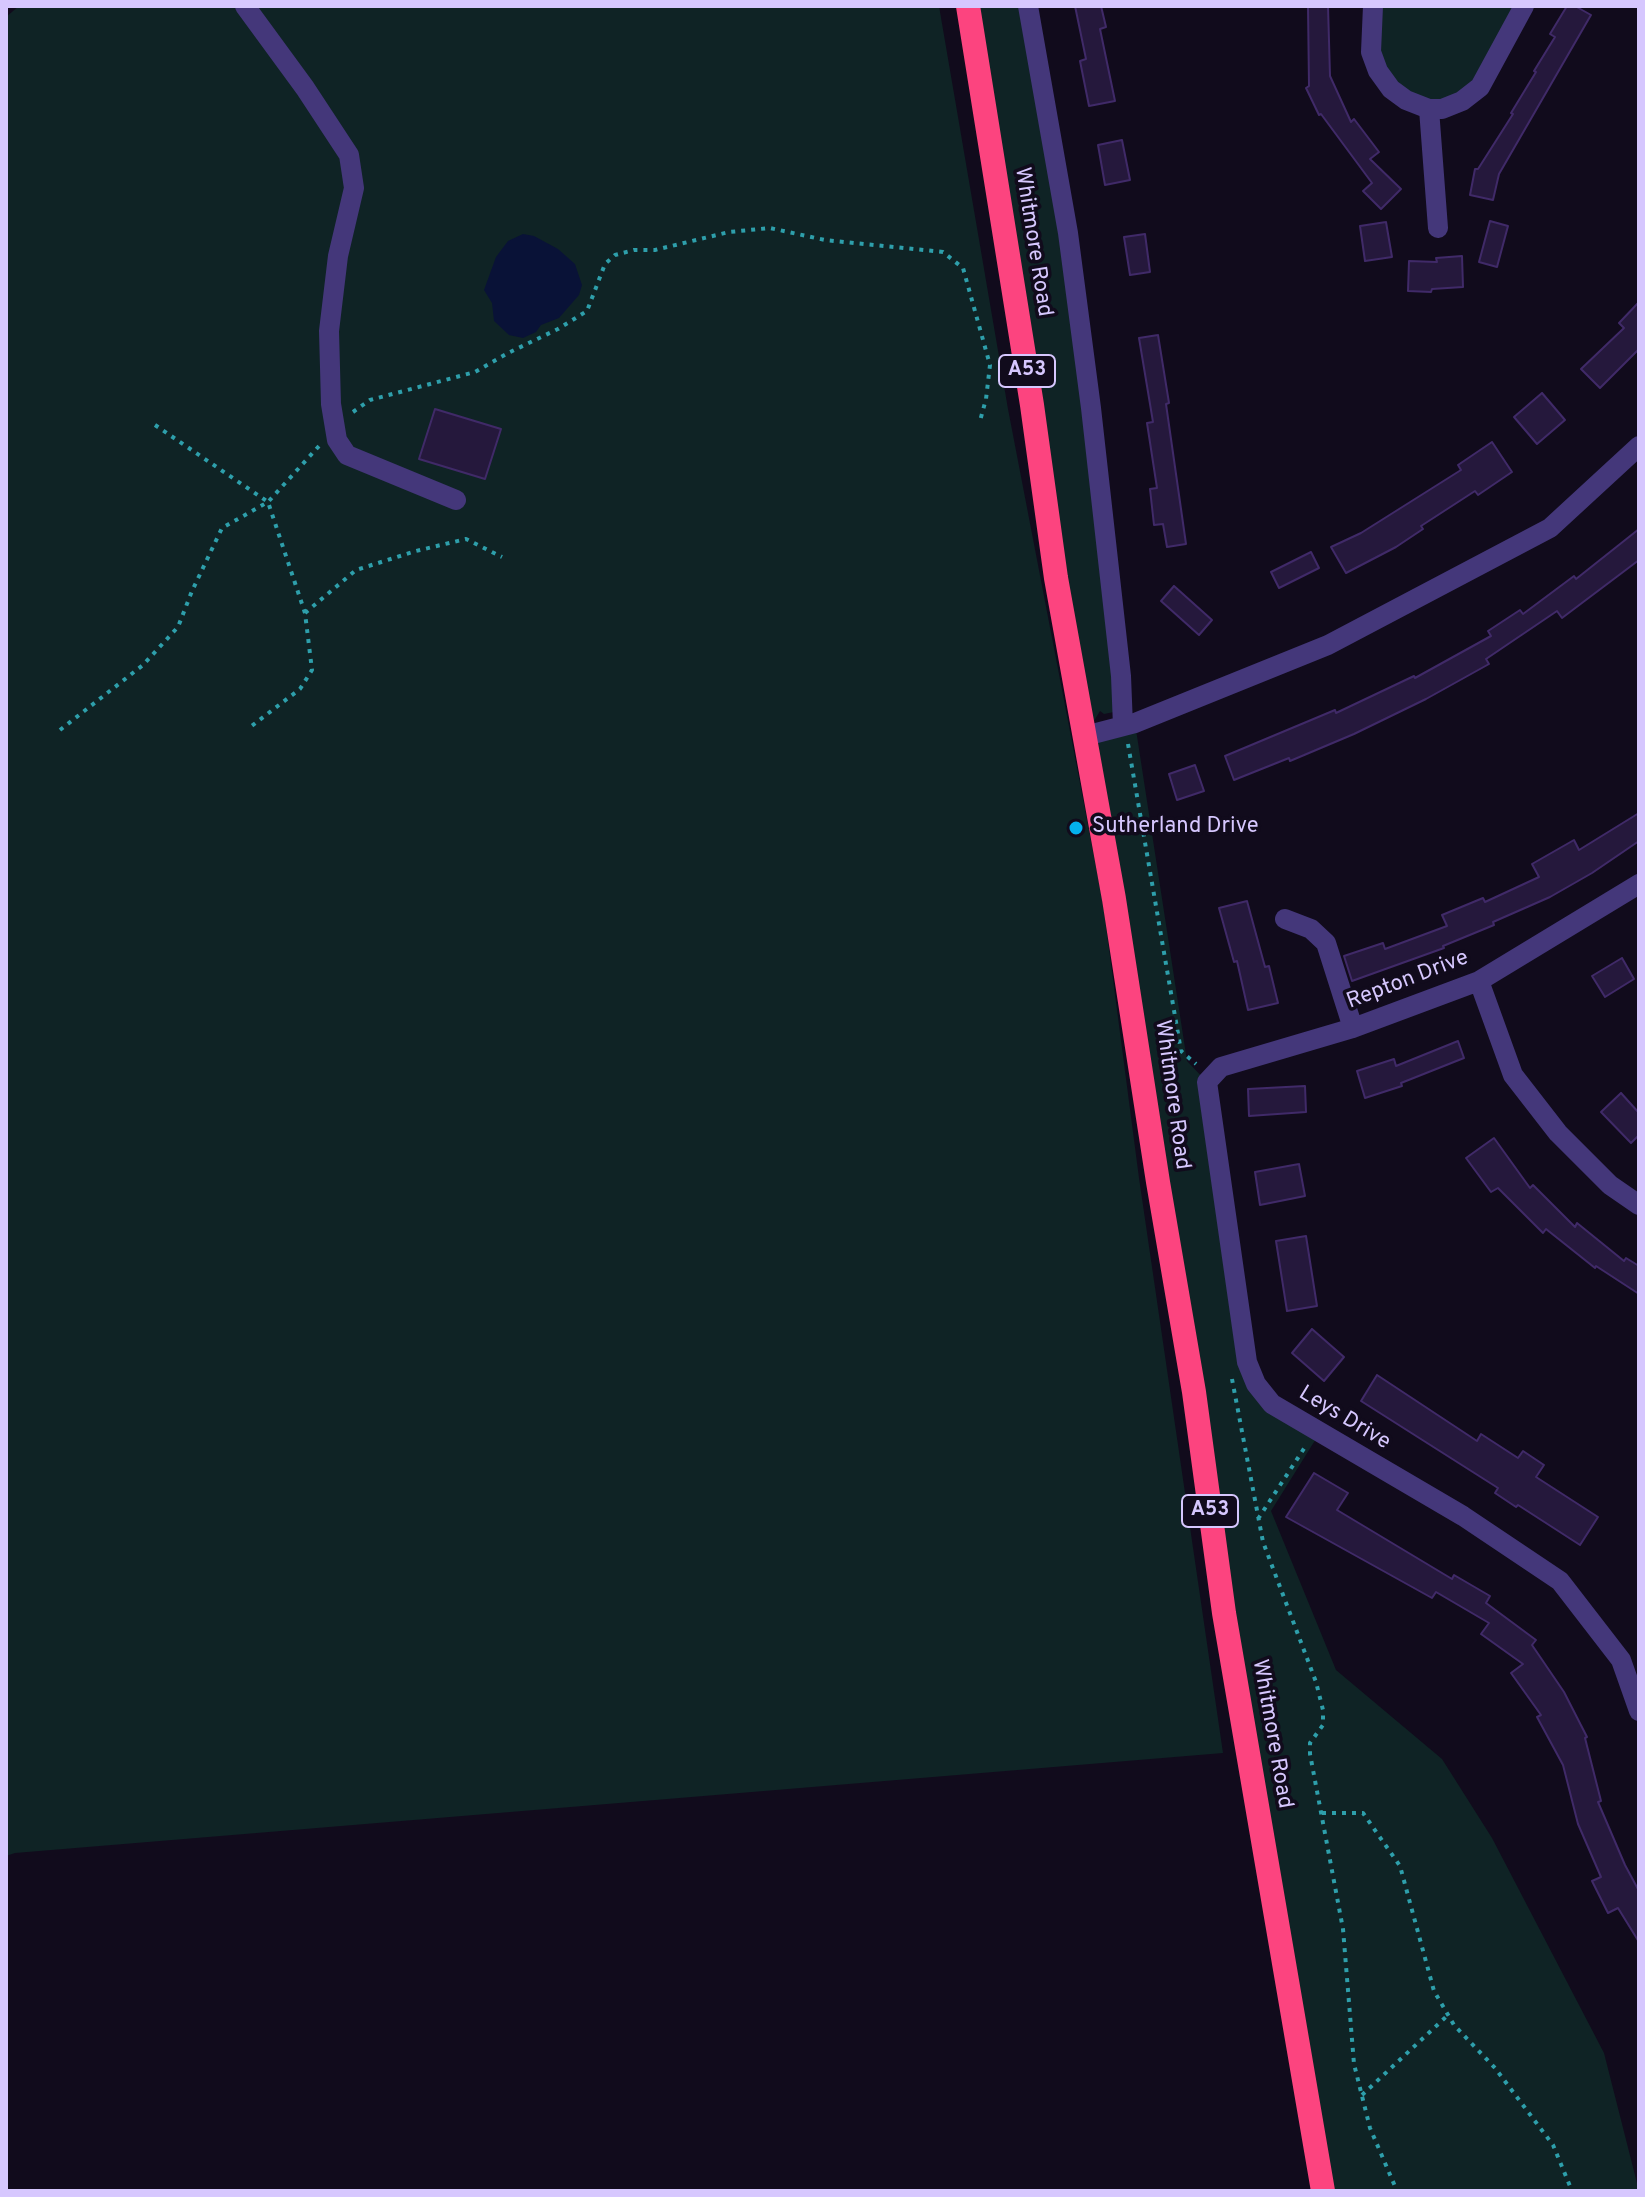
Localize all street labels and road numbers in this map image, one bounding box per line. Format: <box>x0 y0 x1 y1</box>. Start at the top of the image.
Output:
street label: Whitmore Road <box>1007 165 1057 319</box>
road number: A53 <box>999 355 1055 387</box>
street label: Repton Drive <box>1343 946 1473 1016</box>
street label: Whitmore Road <box>1147 1018 1195 1172</box>
street label: Leys Drive <box>1293 1381 1395 1457</box>
road number: A53 <box>1182 1495 1238 1527</box>
street label: Whitmore Road <box>1245 1657 1297 1811</box>

